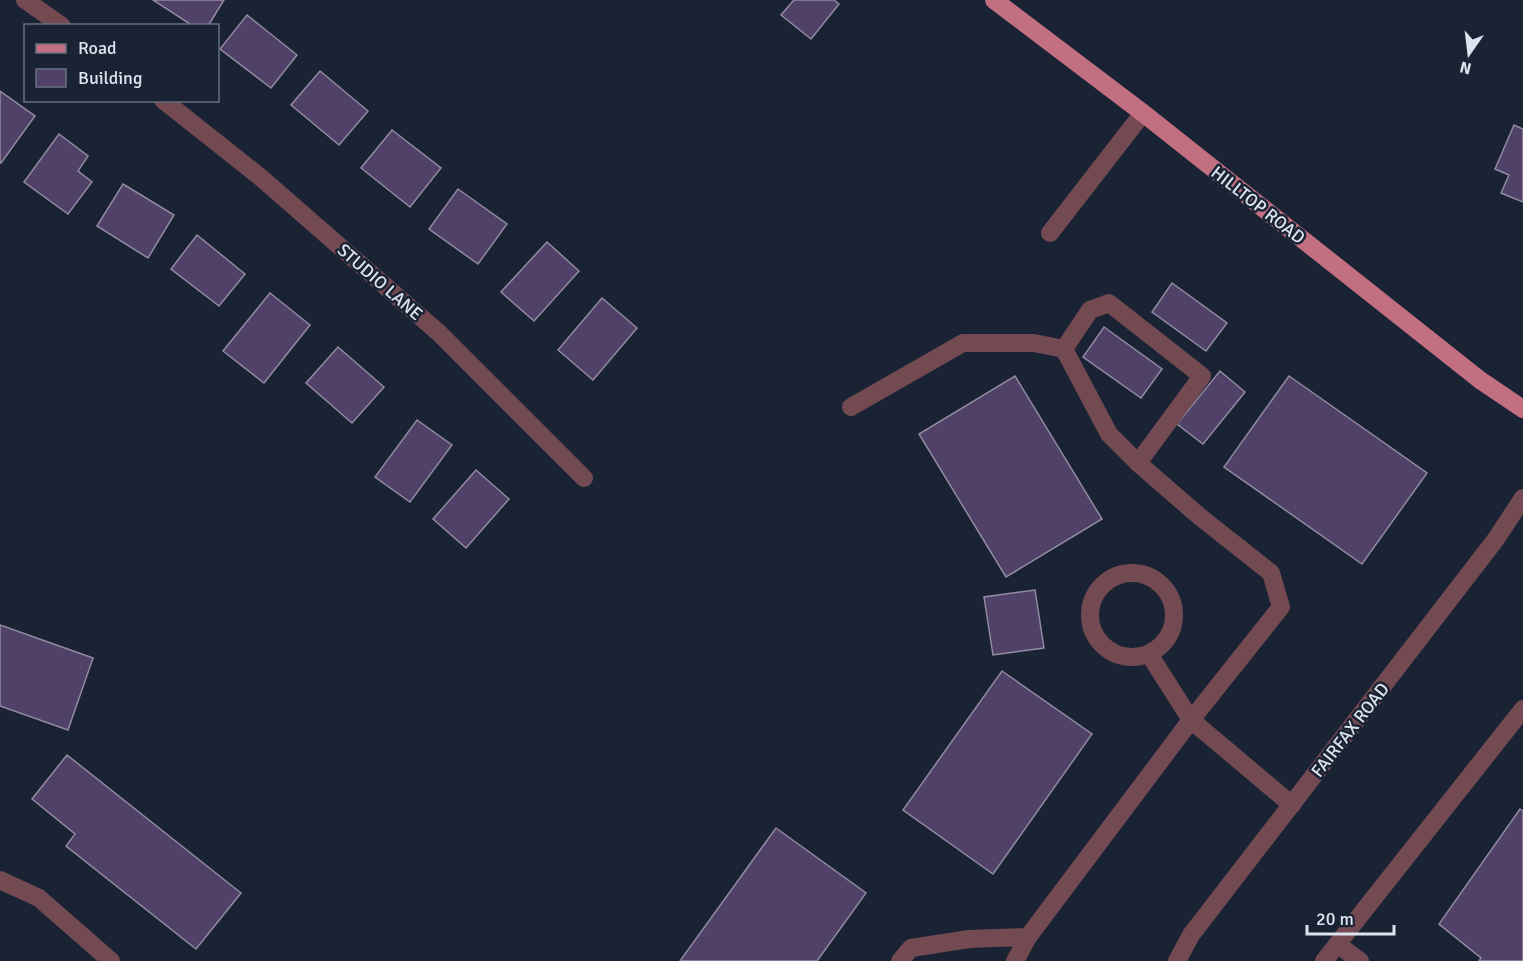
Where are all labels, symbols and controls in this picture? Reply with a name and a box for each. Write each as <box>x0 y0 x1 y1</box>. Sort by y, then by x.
legend <box>24 24 219 102</box>
north arrow <box>1439 24 1499 84</box>
text: Road <box>78 37 117 59</box>
text: N <box>1458 57 1473 79</box>
text: Building <box>78 67 142 89</box>
street label: HILLTOP ROAD <box>1207 161 1309 249</box>
street label: STUDIO LANE <box>333 239 427 325</box>
street label: FAIRFAX ROAD <box>1306 678 1394 782</box>
scale bar <box>1307 898 1394 936</box>
text: 20 m <box>1316 908 1354 930</box>

